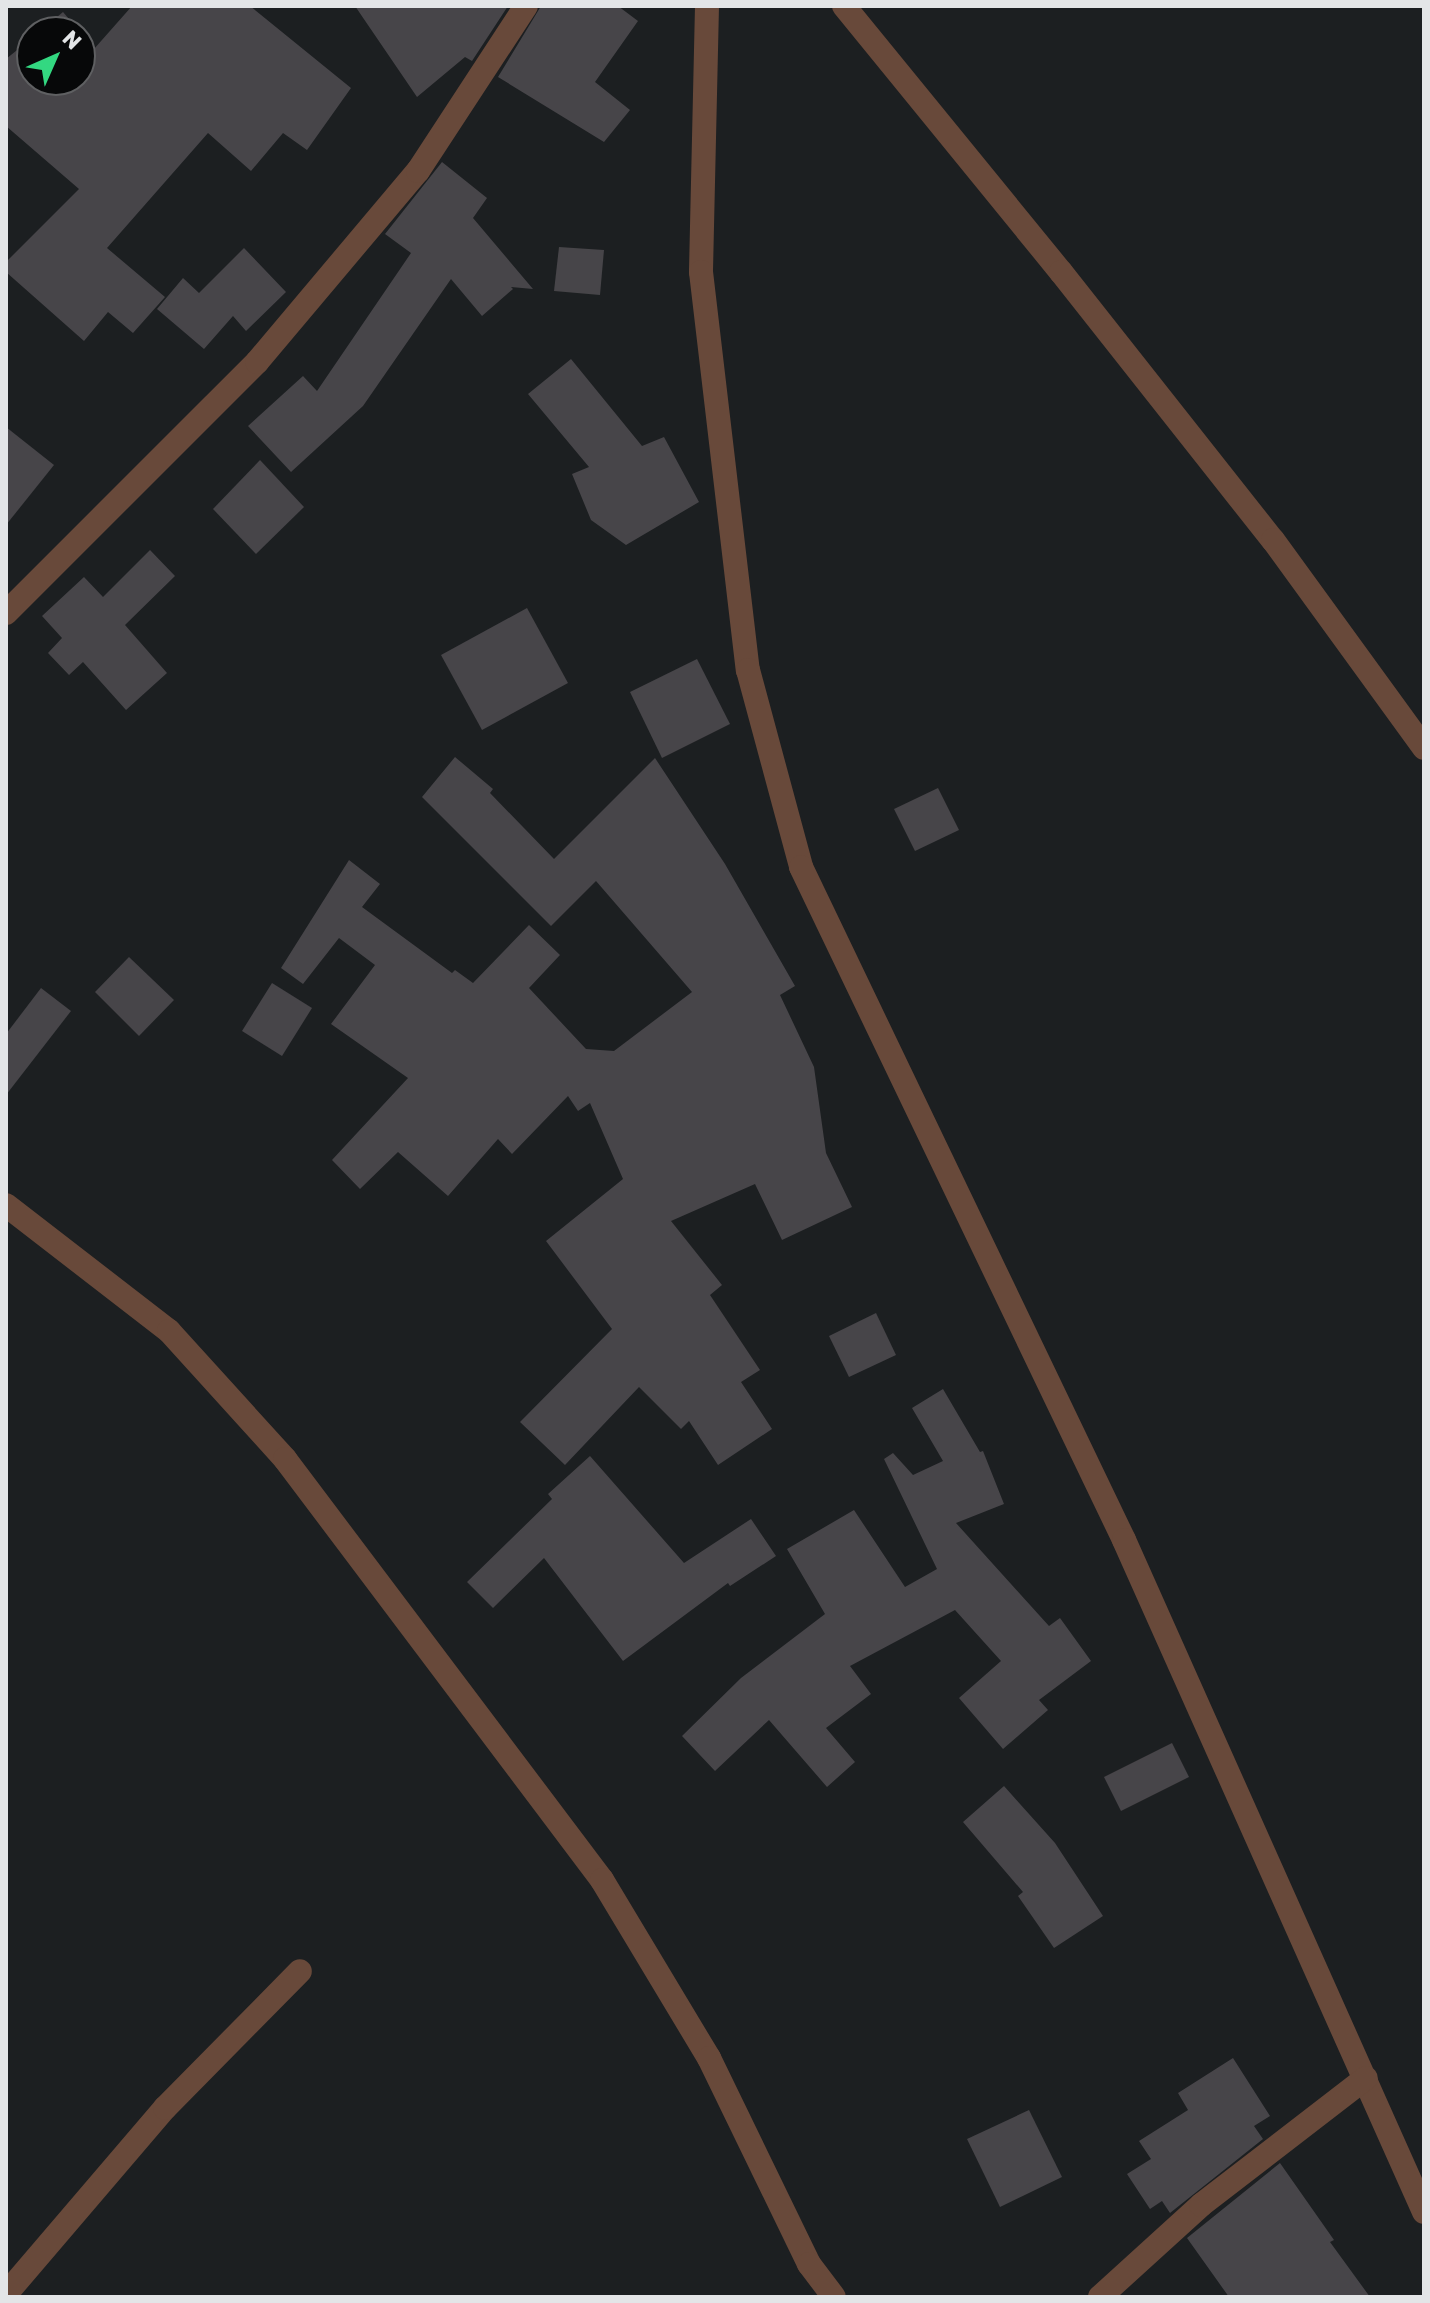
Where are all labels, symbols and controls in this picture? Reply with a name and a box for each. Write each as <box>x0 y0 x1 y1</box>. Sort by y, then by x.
north arrow <box>16 16 96 96</box>
text: N <box>57 25 87 55</box>

